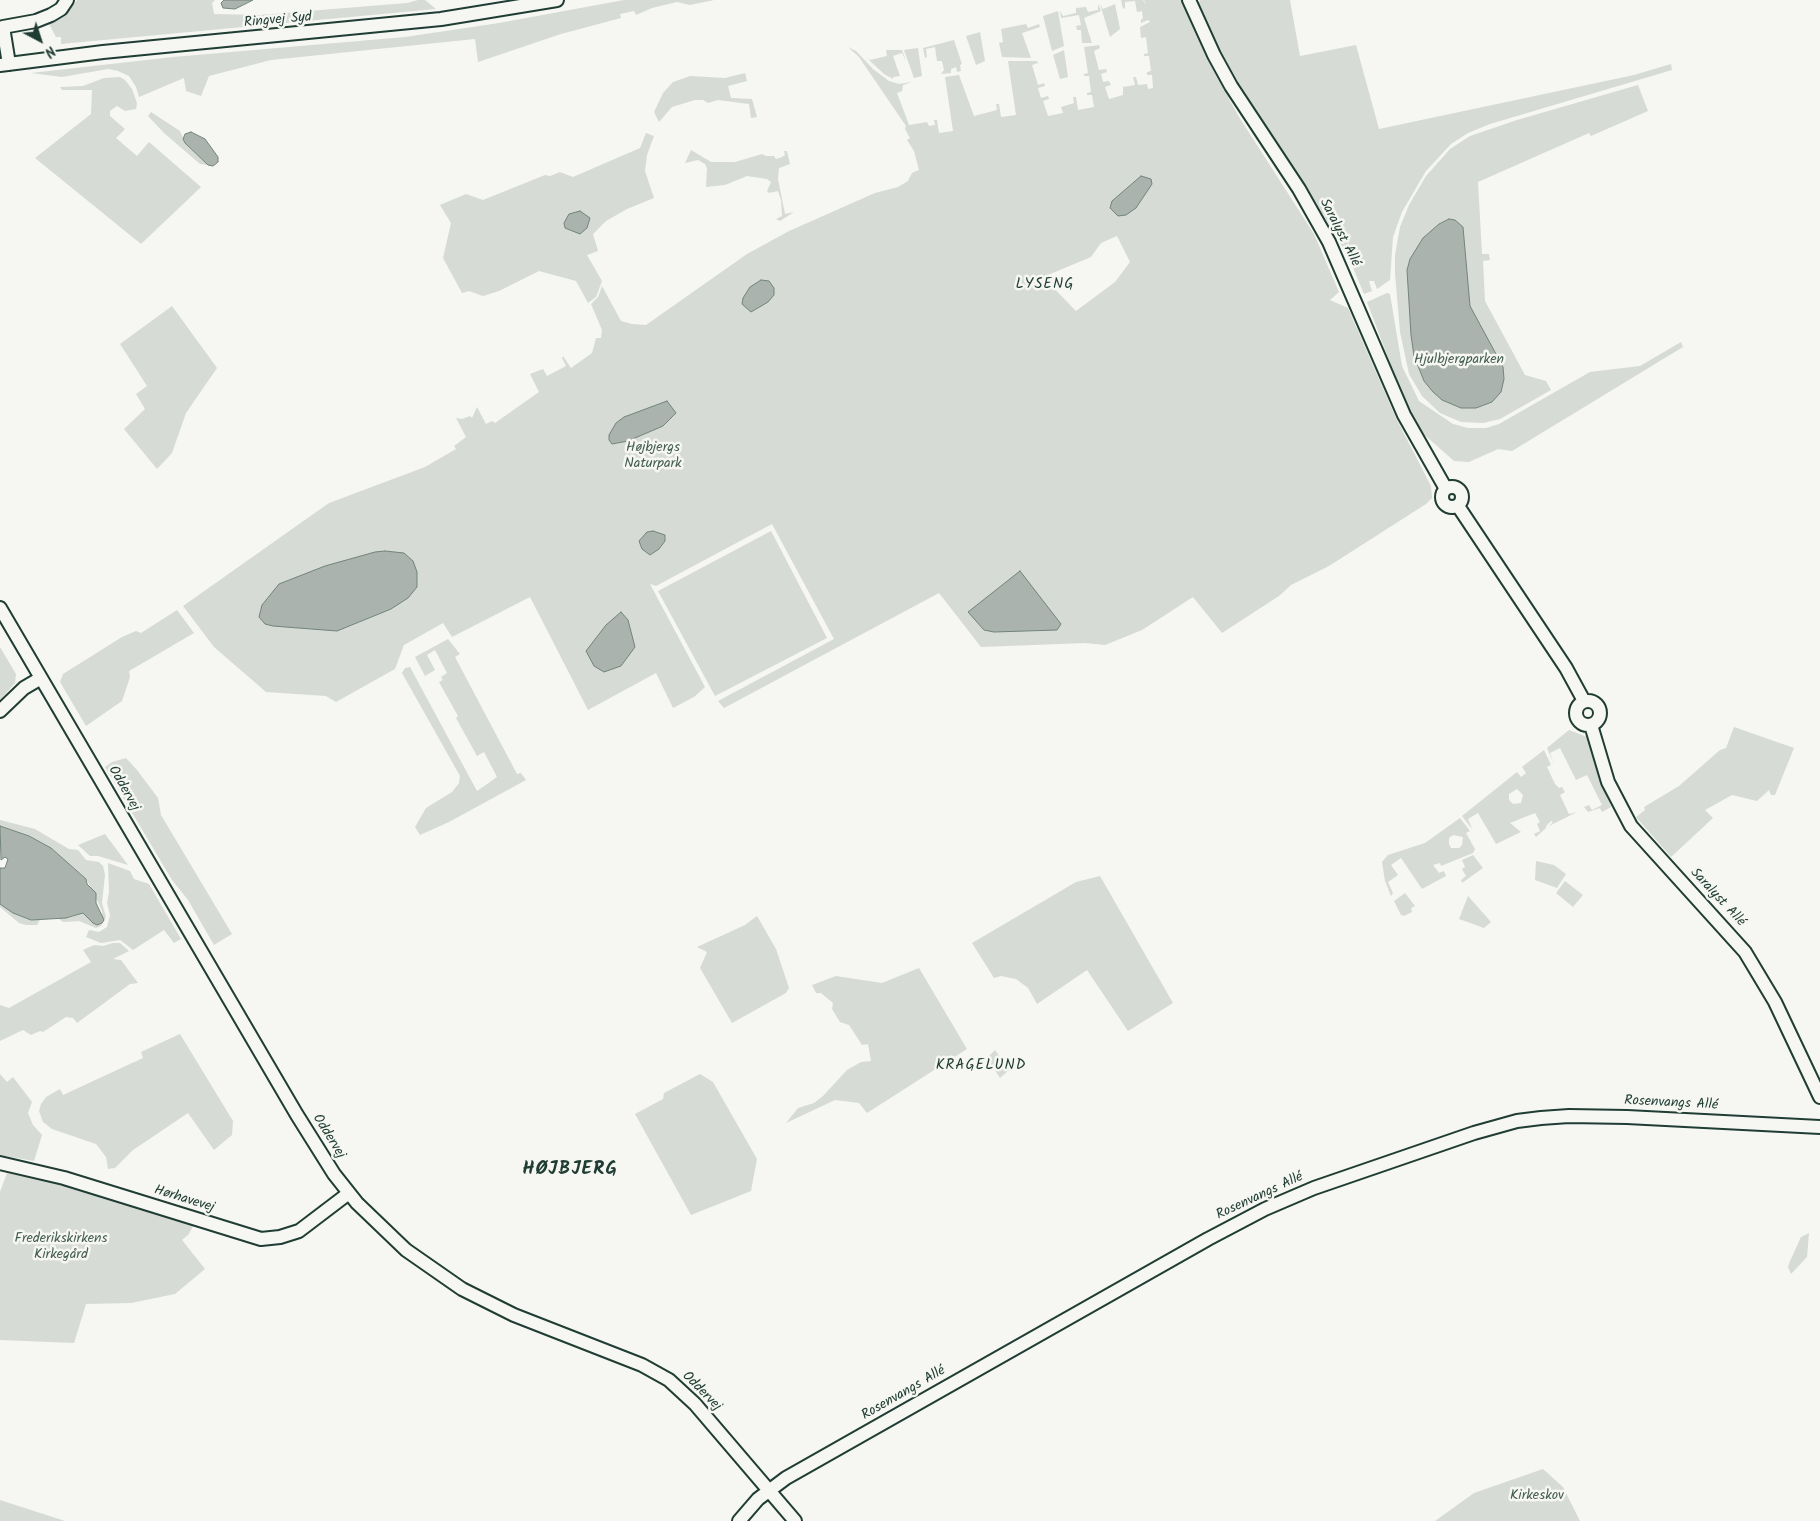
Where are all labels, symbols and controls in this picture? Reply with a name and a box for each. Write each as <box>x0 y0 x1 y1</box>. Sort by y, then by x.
street label: Ringvej Syd <box>243 10 313 32</box>
north arrow <box>15 15 65 65</box>
text: N <box>39 40 60 63</box>
street label: Saralyst Allé <box>1315 196 1363 270</box>
district label: LYSENG <box>1015 276 1075 294</box>
park label: Hjulbjergparken <box>1414 353 1504 369</box>
park label: Højbjergs Naturpark <box>624 441 682 474</box>
street label: Oddervej <box>103 763 143 815</box>
street label: Saralyst Allé <box>1686 865 1748 931</box>
district label: KRAGELUND <box>935 1057 1027 1075</box>
street label: Rosenvangs Allé <box>1624 1093 1718 1115</box>
street label: Oddervej <box>308 1112 348 1162</box>
district label: HØJBJERG <box>521 1160 619 1182</box>
street label: Rosenvangs Allé <box>1214 1170 1306 1224</box>
street label: Hørhavevej <box>152 1183 216 1217</box>
park label: Frederikskirkens Kirkegård <box>15 1232 107 1264</box>
street label: Rosenvangs Allé <box>859 1363 949 1425</box>
street label: Oddervej <box>678 1369 724 1415</box>
park label: Kirkeskov <box>1510 1489 1564 1505</box>

